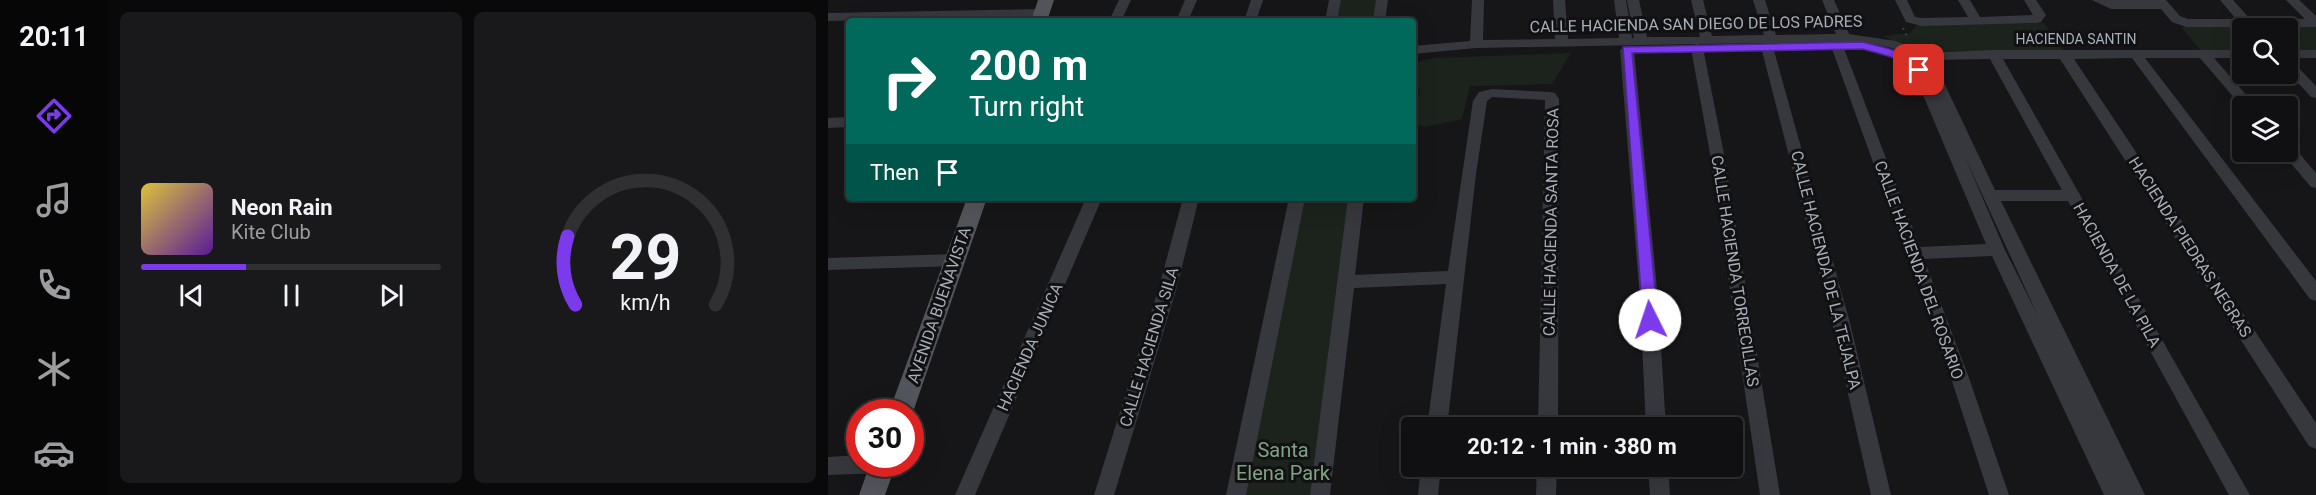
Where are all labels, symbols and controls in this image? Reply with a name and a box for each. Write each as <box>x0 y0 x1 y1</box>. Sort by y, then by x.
street label: CALLE HACIENDA SAN DIEGO DE LOS PADRES <box>1529 12 1863 36</box>
map controls <box>2232 18 2298 162</box>
button: search <box>2232 18 2298 84</box>
text: 20:11 <box>19 21 89 53</box>
street label: HACIENDA SANTIN <box>2015 31 2137 47</box>
text: 200 m <box>969 41 1088 90</box>
icon: right <box>870 42 948 120</box>
pin <box>1893 44 1944 95</box>
icon: arrive <box>1902 53 1935 86</box>
text: Turn right <box>969 91 1084 123</box>
icon: directions <box>33 95 75 137</box>
button: layers <box>2232 96 2298 162</box>
street label: CALLE HACIENDA SANTA ROSA <box>1540 107 1563 336</box>
street label: CALLE HACIENDA DE LA TEJALPA <box>1787 149 1865 392</box>
street label: HACIENDA PIEDRAS NEGRAS <box>2125 153 2255 341</box>
street label: CALLE HACIENDA TORRECILLAS <box>1707 154 1763 388</box>
icon: arrive <box>931 156 964 189</box>
street label: CALLE HACIENDA DEL ROSARIO <box>1871 158 1967 382</box>
text: Then <box>870 160 919 185</box>
icon: music <box>33 179 75 221</box>
text: Neon Rain <box>231 195 333 220</box>
street label: HACIENDA DE LA PILA <box>2069 199 2165 351</box>
text: Kite Club <box>231 220 311 244</box>
text: 29 <box>609 221 681 294</box>
street label: AVENIDA BUENAVISTA <box>903 224 975 385</box>
icon: phone <box>33 264 75 306</box>
street label: CALLE HACIENDA SILA <box>1116 264 1183 429</box>
icon: previous <box>175 279 208 312</box>
icon: pause <box>275 279 308 312</box>
icon: next <box>375 279 408 312</box>
street label: HACIENDA JUNICA <box>993 280 1067 414</box>
position arrow <box>1618 288 1682 352</box>
text: km/h <box>620 290 670 315</box>
icon: climate <box>33 348 75 390</box>
speed limit sign: 30 <box>846 399 924 477</box>
icon: car <box>33 432 75 474</box>
text: 20:12 · 1 min · 380 m <box>1467 434 1677 459</box>
park label: Santa Elena Park <box>1236 438 1331 485</box>

